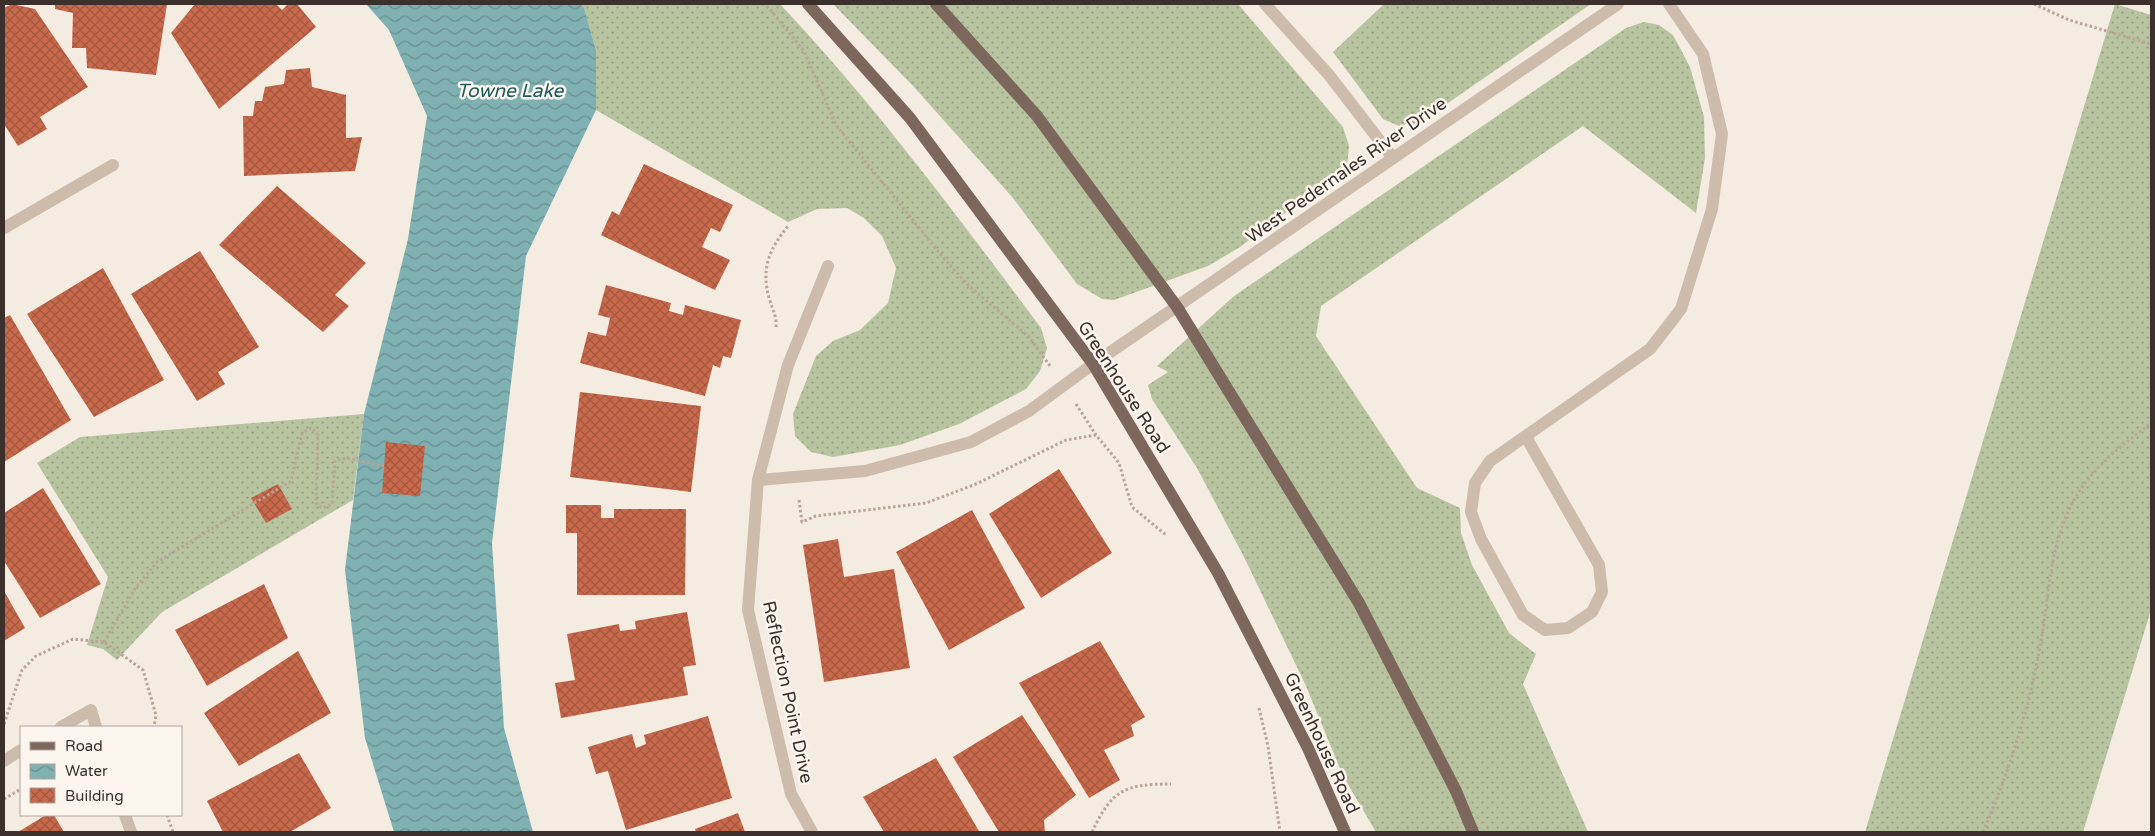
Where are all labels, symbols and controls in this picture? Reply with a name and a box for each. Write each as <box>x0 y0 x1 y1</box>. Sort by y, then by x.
water label: Towne Lake <box>457 80 565 102</box>
street label: West Pedernales River Drive <box>1241 92 1451 248</box>
street label: Greenhouse Road <box>1073 317 1175 457</box>
street label: Reflection Point Drive <box>758 599 818 785</box>
street label: Greenhouse Road <box>1280 669 1364 817</box>
legend <box>20 726 182 816</box>
text: Road <box>65 737 103 755</box>
text: Water <box>65 762 108 780</box>
text: Building <box>65 787 124 805</box>

